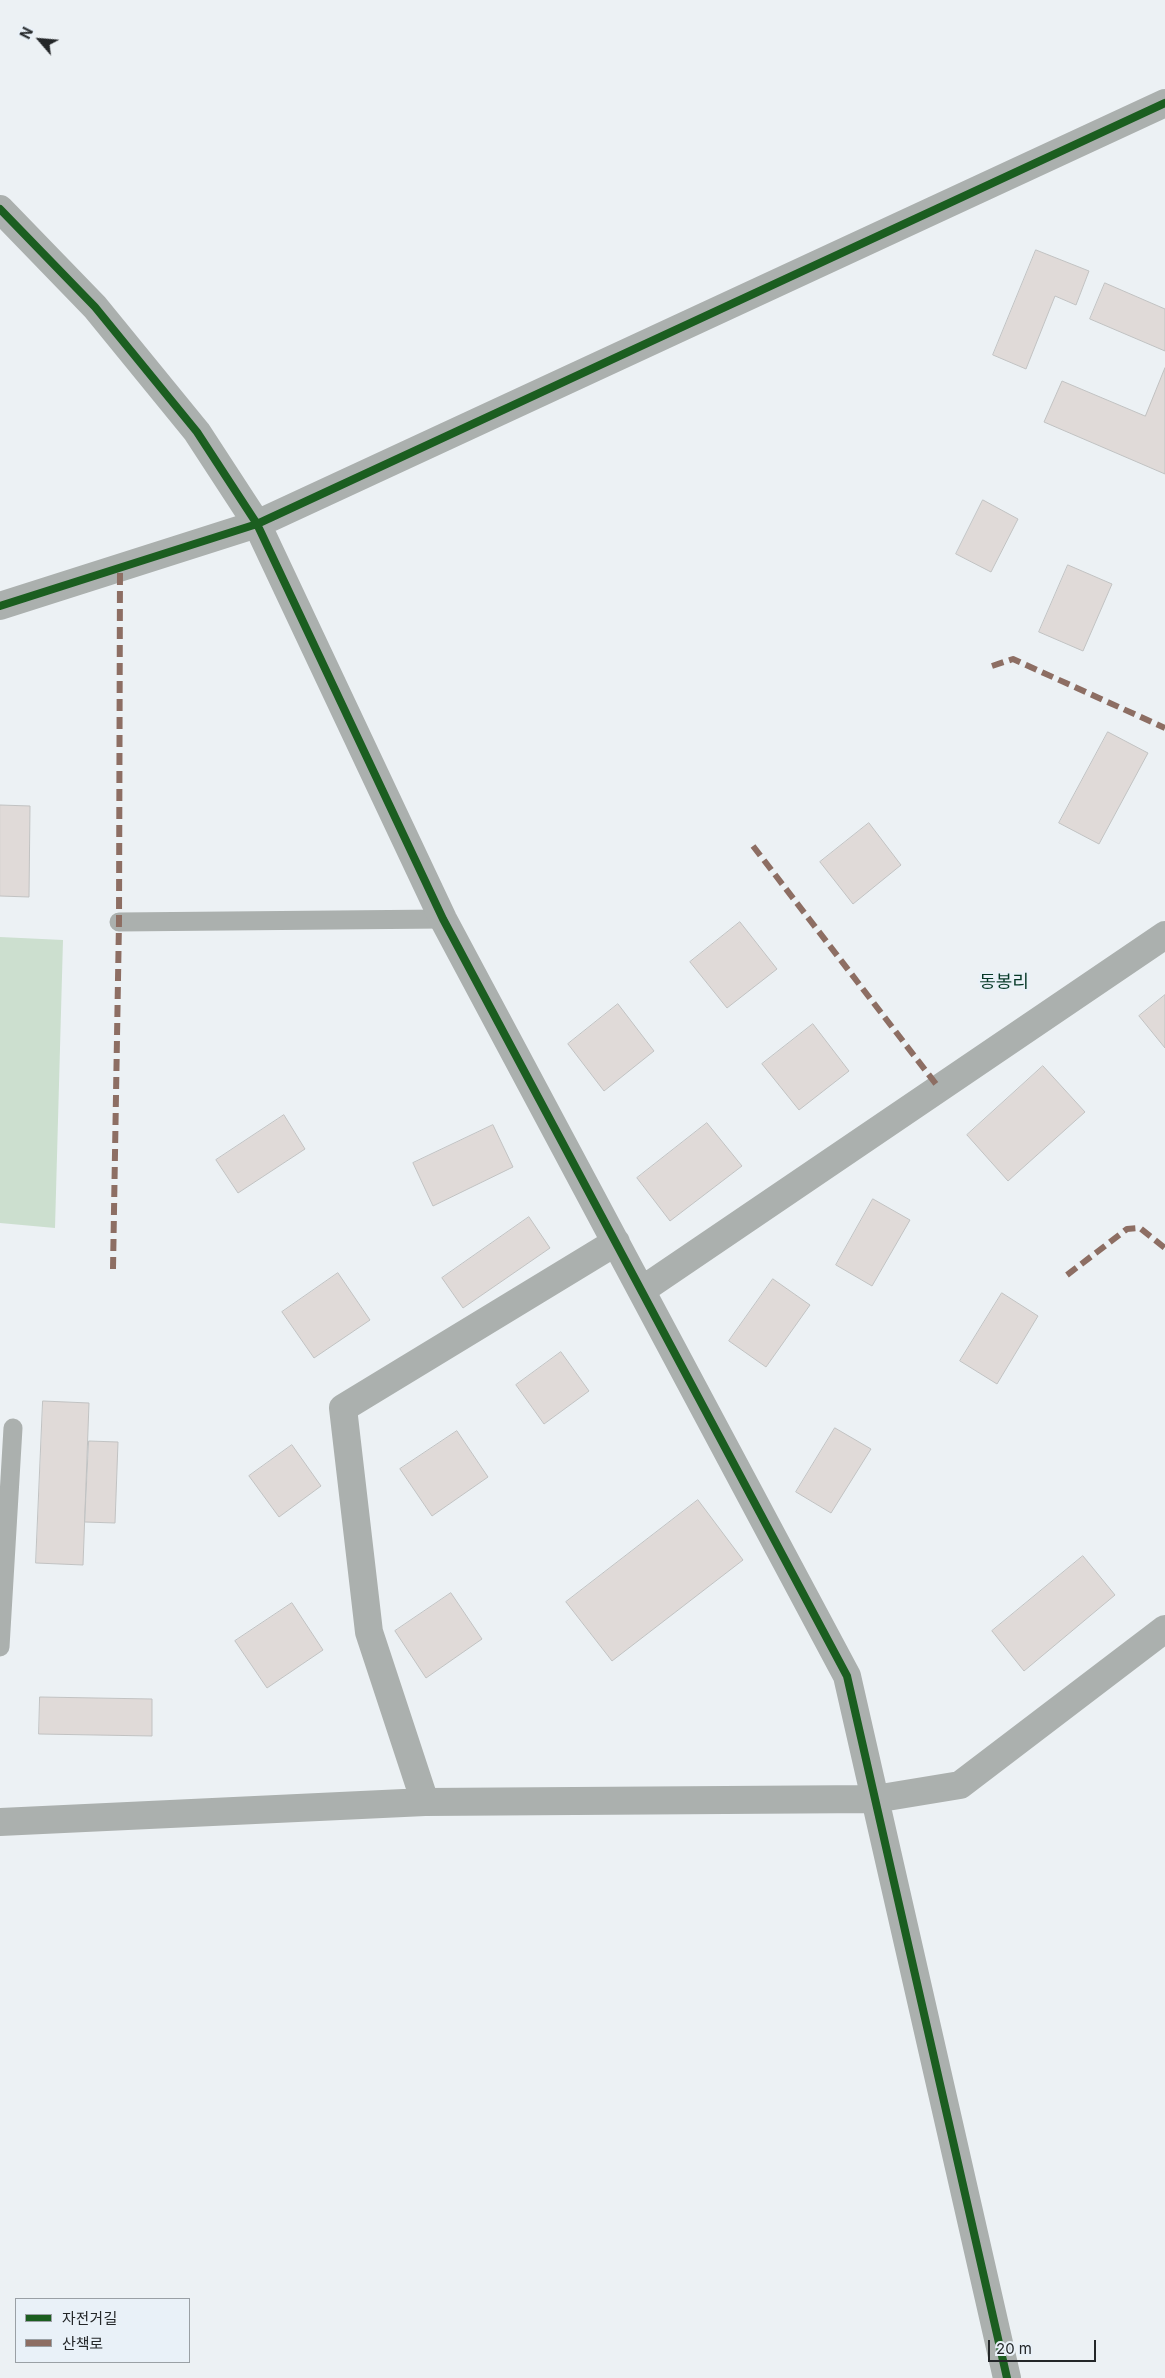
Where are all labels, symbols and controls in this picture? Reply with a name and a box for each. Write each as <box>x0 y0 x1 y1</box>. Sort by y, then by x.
north arrow <box>15 15 65 65</box>
text: N <box>16 24 36 42</box>
district label: 동봉리 <box>979 972 1029 994</box>
legend <box>15 2298 190 2363</box>
text: 자전거길 <box>62 2309 117 2328</box>
scale bar <box>990 2330 1098 2362</box>
text: 산책로 <box>62 2334 103 2353</box>
text: 20 m <box>996 2339 1032 2358</box>

